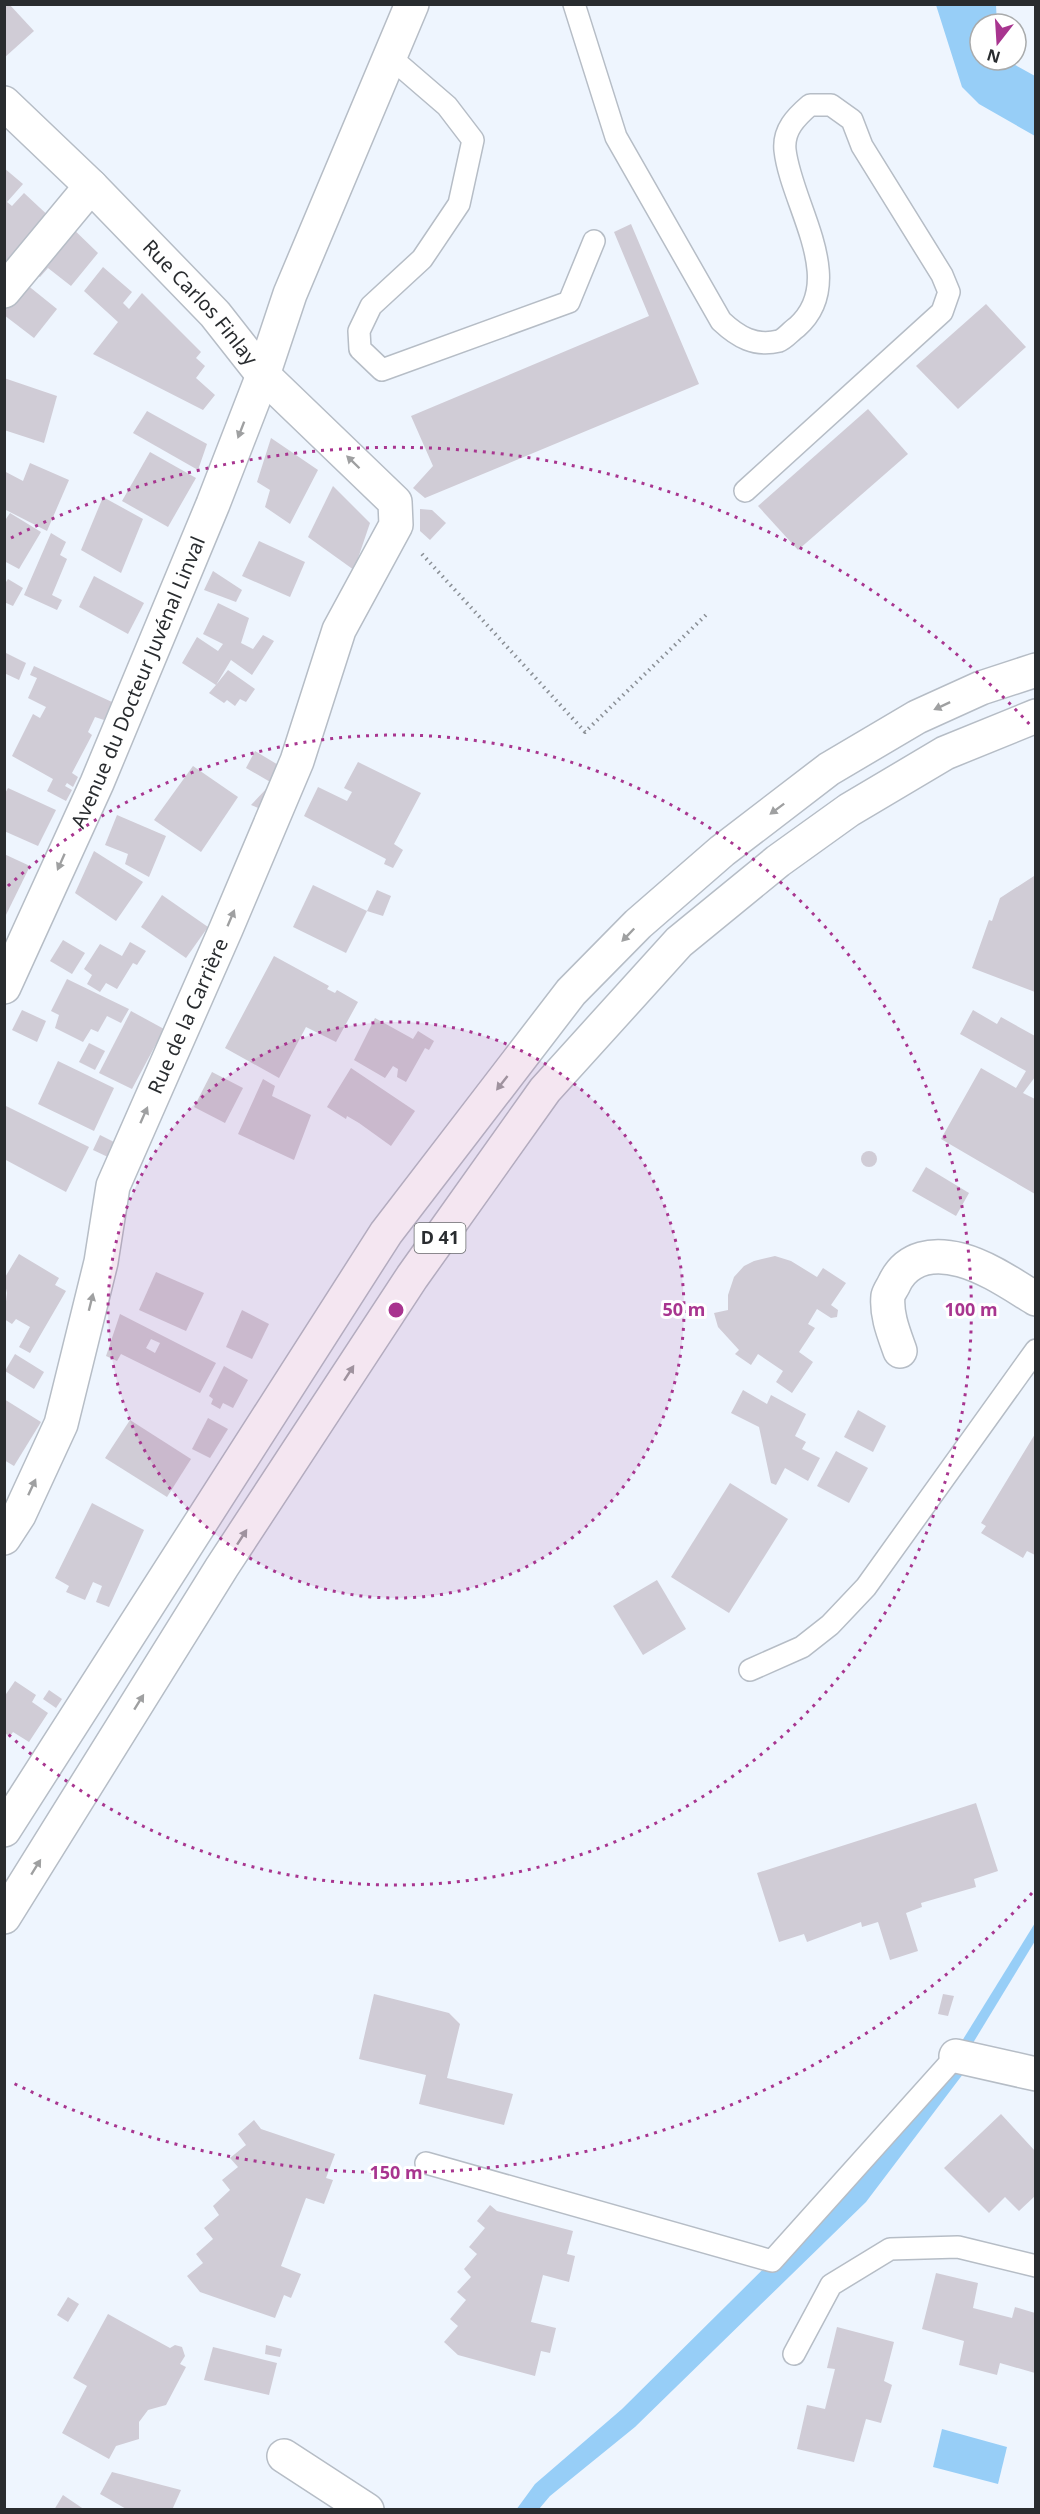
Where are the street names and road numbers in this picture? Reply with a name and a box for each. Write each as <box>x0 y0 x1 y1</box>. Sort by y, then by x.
street label: Rue Carlos Finlay <box>137 234 265 371</box>
street label: Avenue du Docteur Juvénal Linval <box>64 532 211 832</box>
street label: Rue de la Carrière <box>141 934 234 1098</box>
road number: D 41 <box>414 1223 466 1253</box>

